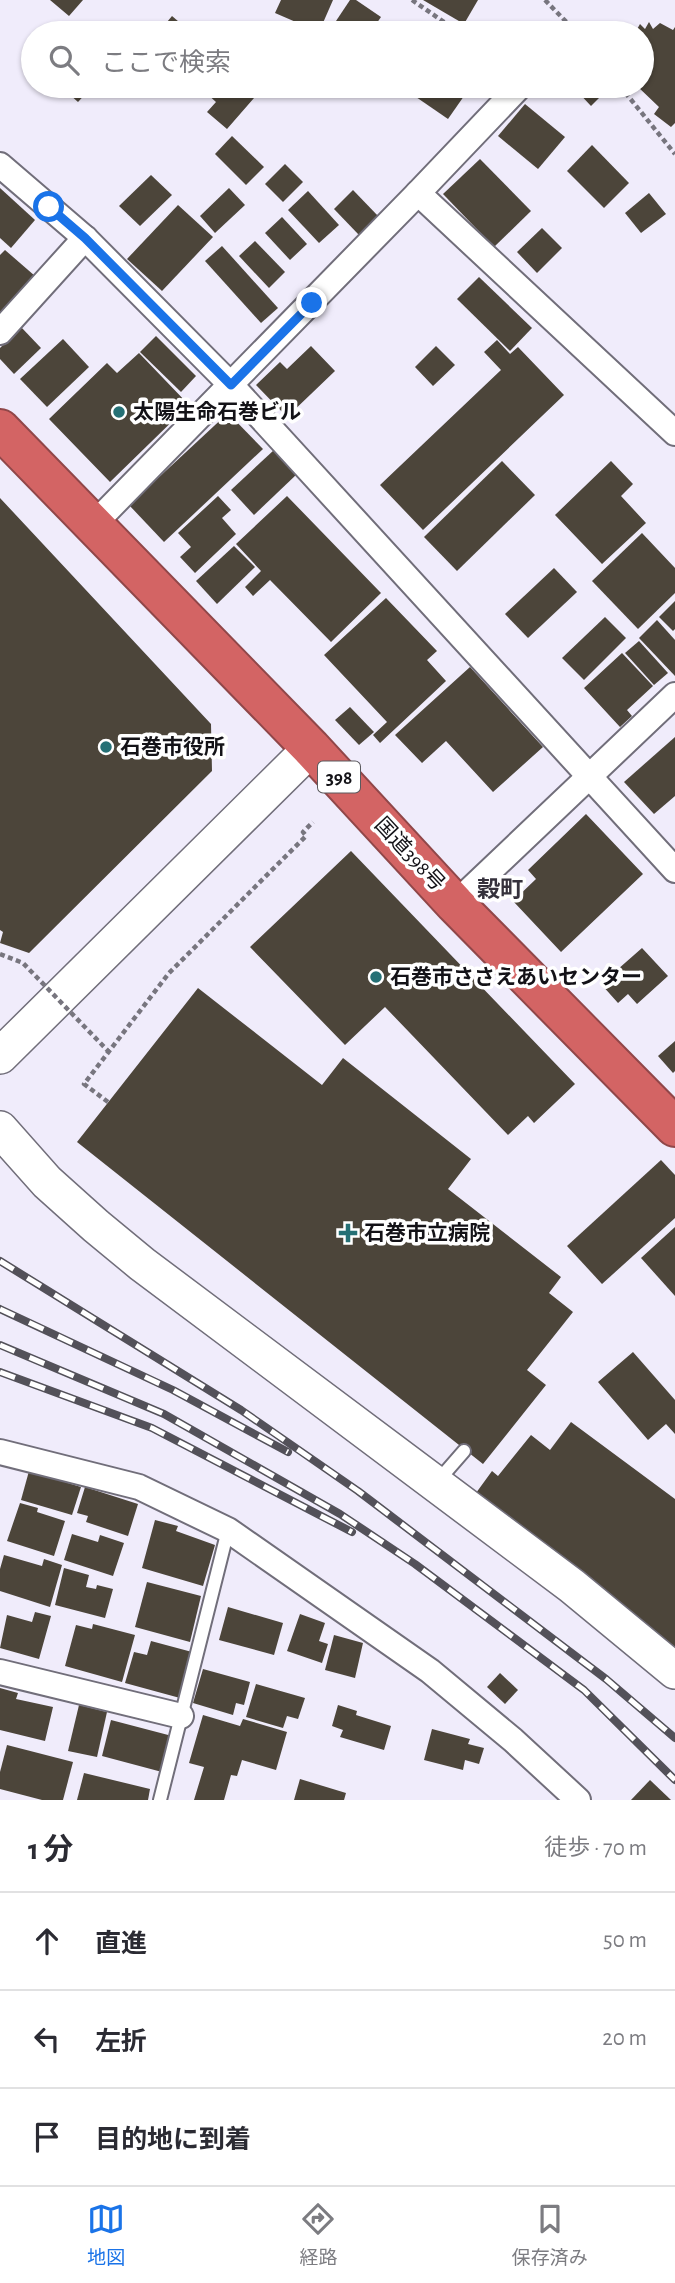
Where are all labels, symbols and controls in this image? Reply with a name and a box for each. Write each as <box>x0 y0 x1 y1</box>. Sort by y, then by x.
search box <box>21 21 654 98</box>
icon: search <box>45 41 83 79</box>
text: ここで検索 <box>101 50 231 76</box>
route start <box>33 191 64 222</box>
route end <box>296 287 327 318</box>
place label: 太陽生命石巻ビル <box>133 400 301 423</box>
marker: 太陽生命石巻ビル <box>111 404 127 420</box>
place label: 石巻市役所 <box>120 735 225 758</box>
marker: 石巻市役所 <box>98 739 114 755</box>
road number: 398 <box>318 762 360 792</box>
street label: 国道398号 <box>371 813 449 895</box>
district label: 穀町 <box>477 877 523 902</box>
place label: 石巻市ささえあいセンター <box>390 965 642 988</box>
marker: 石巻市ささえあいセンター <box>368 969 384 985</box>
place label: 石巻市立病院 <box>364 1221 490 1244</box>
marker: 石巻市立病院 <box>338 1223 358 1243</box>
text: 1 分 <box>28 1835 73 1865</box>
text: 徒歩 · 70 m <box>544 1837 647 1860</box>
icon: ahead <box>28 1922 66 1960</box>
text: 50 m <box>603 1929 647 1952</box>
text: 直進 <box>95 1931 147 1957</box>
icon: left <box>28 2020 66 2058</box>
text: 20 m <box>602 2027 647 2050</box>
text: 左折 <box>95 2029 147 2055</box>
icon: arrive <box>28 2118 66 2156</box>
text: 目的地に到着 <box>95 2127 251 2153</box>
tab: 地図 <box>87 2200 125 2270</box>
tab: 経路 <box>299 2200 338 2270</box>
tab: 保存済み <box>512 2200 588 2270</box>

